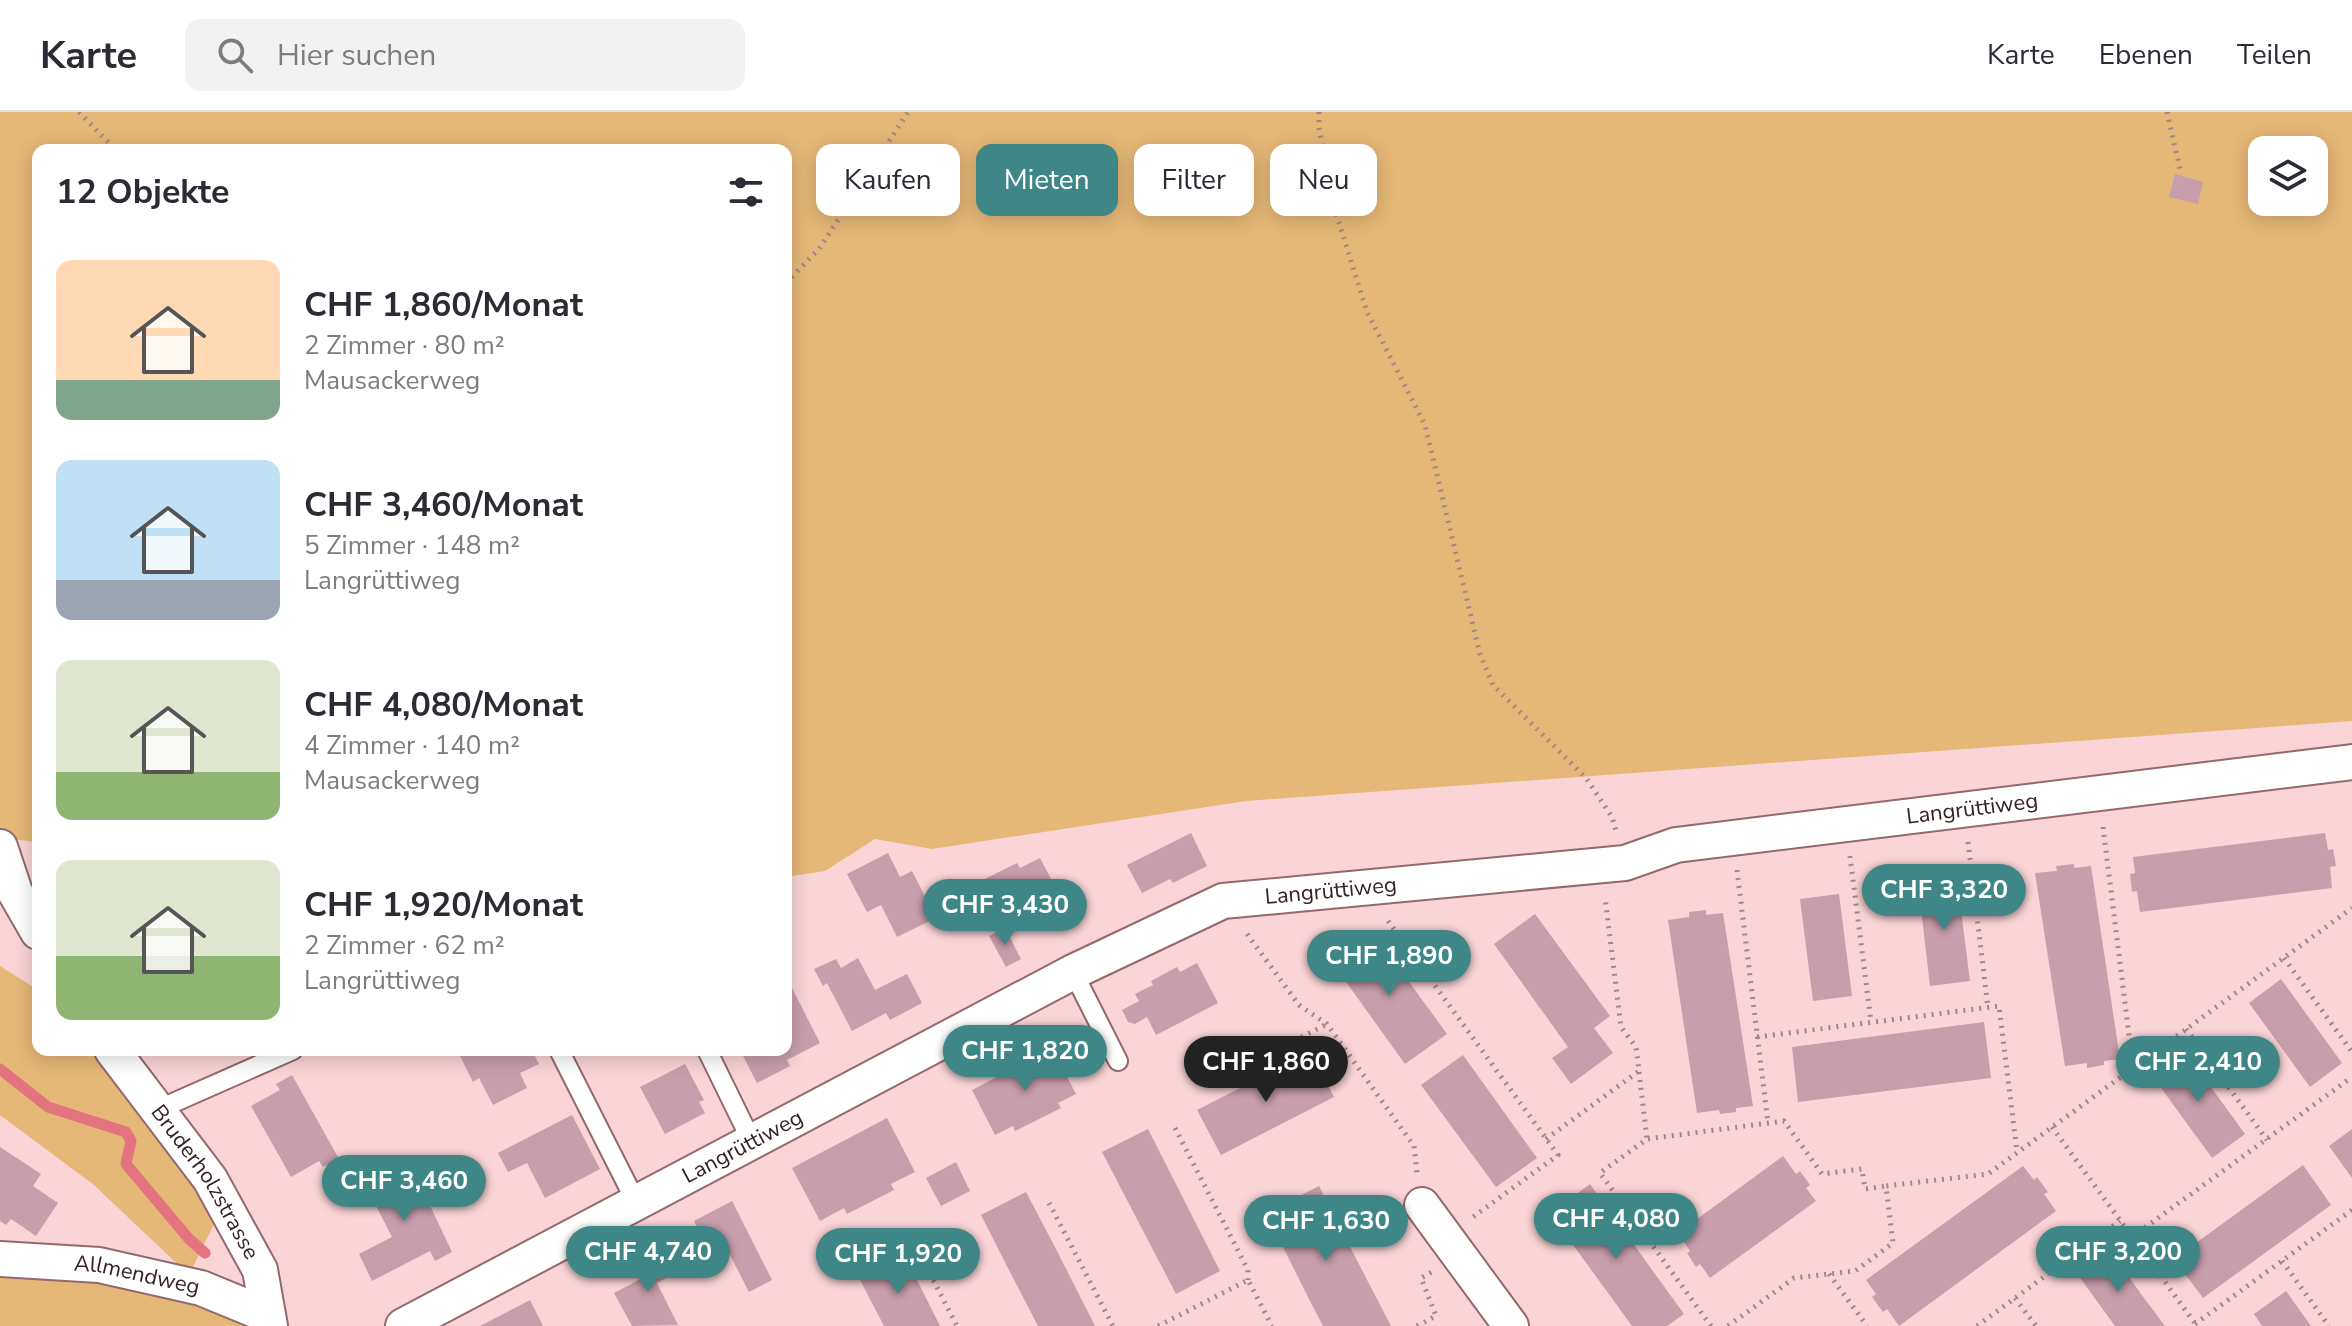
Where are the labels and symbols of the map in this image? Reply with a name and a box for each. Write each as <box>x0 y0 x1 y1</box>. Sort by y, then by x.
street label: Langrüttiweg <box>1905 786 2040 832</box>
pin: CHF 3,320 <box>1852 864 2036 932</box>
street label: Langrüttiweg <box>1263 870 1398 912</box>
pin: CHF 3,430 <box>913 879 1097 947</box>
pin: CHF 1,890 <box>1297 930 1481 998</box>
pin: CHF 1,820 <box>933 1025 1117 1093</box>
pin: CHF 1,860 <box>1174 1036 1358 1104</box>
pin: CHF 2,410 <box>2106 1036 2290 1104</box>
street label: Bruderholzstrasse <box>144 1098 266 1265</box>
street label: Langrüttiweg <box>677 1102 808 1191</box>
pin: CHF 3,460 <box>312 1155 496 1223</box>
pin: CHF 4,080 <box>1524 1193 1708 1261</box>
pin: CHF 1,630 <box>1234 1195 1418 1263</box>
pin: CHF 4,740 <box>556 1226 740 1294</box>
pin: CHF 3,200 <box>2026 1226 2210 1294</box>
pin: CHF 1,920 <box>806 1228 990 1296</box>
street label: Allmendweg <box>73 1249 203 1302</box>

